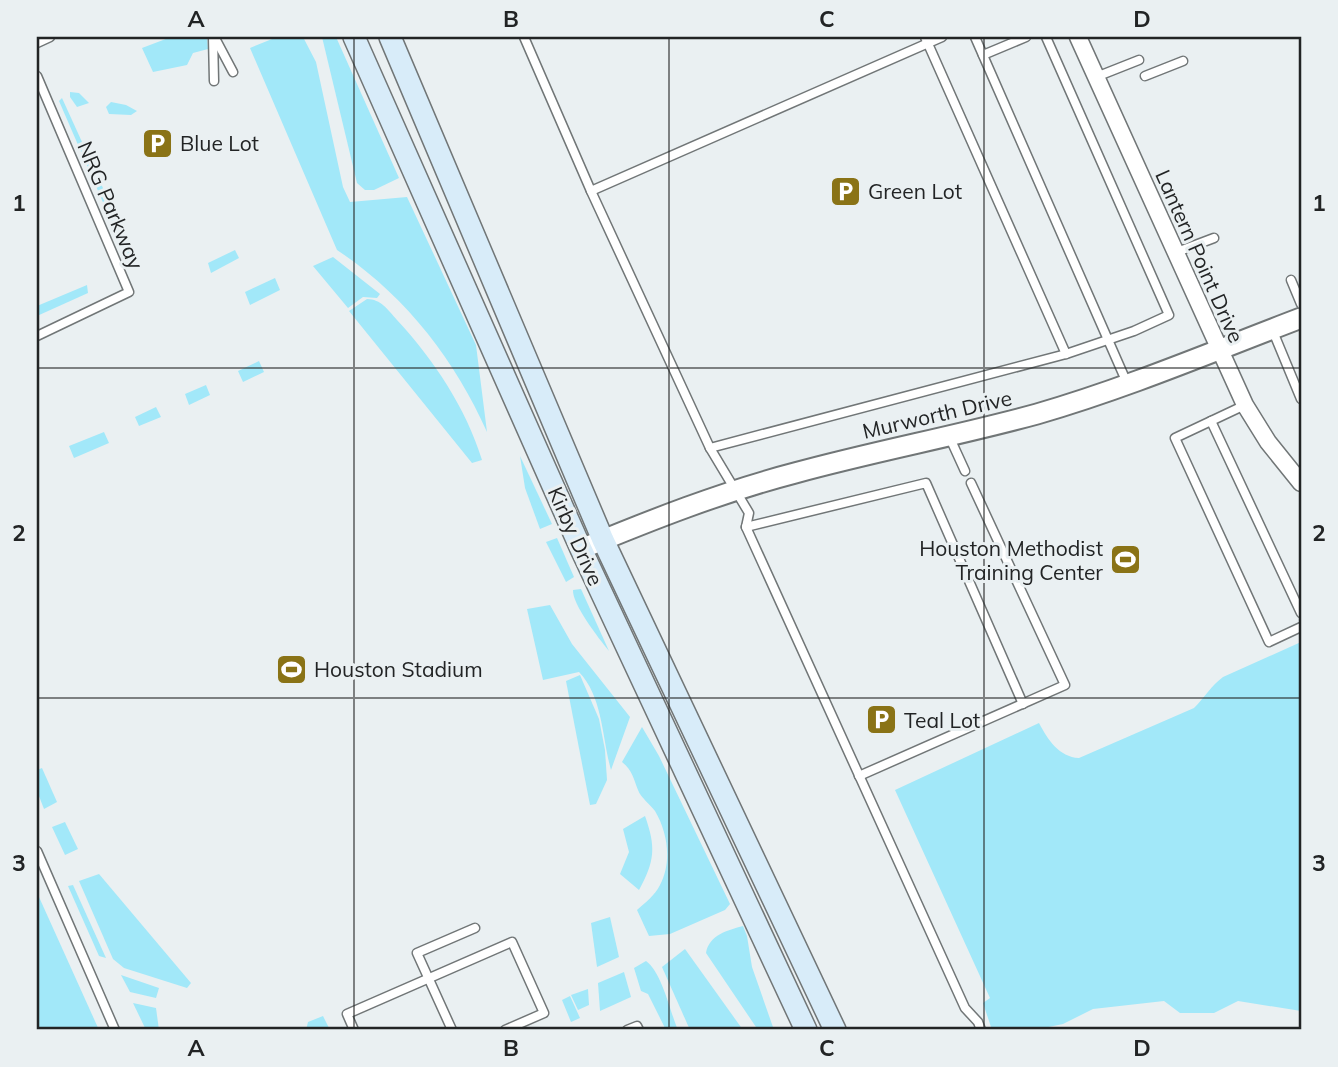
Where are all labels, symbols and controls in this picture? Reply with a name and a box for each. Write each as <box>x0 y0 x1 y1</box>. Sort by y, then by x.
text: A <box>187 4 205 33</box>
text: B <box>503 4 519 33</box>
text: C <box>819 4 835 33</box>
text: D <box>1133 4 1151 33</box>
parking icon: Blue Lot <box>140 126 174 160</box>
place label: Blue Lot <box>180 130 259 156</box>
street label: NRG Parkway <box>72 137 150 273</box>
street label: Lantern Point Drive <box>1150 166 1250 346</box>
parking icon: Green Lot <box>828 174 862 208</box>
place label: Green Lot <box>868 178 962 204</box>
text: 1 <box>12 188 26 217</box>
text: 1 <box>1312 188 1326 217</box>
street label: Murworth Drive <box>860 384 1014 444</box>
street label: Kirby Drive <box>543 482 609 590</box>
text: 2 <box>12 518 26 547</box>
text: 2 <box>1312 518 1326 547</box>
place label: Houston Methodist Training Center <box>919 535 1103 585</box>
sports icon: Houston Methodist Training Center <box>1109 543 1143 577</box>
sports icon: Houston Stadium <box>274 652 308 686</box>
place label: Houston Stadium <box>314 656 483 682</box>
parking icon: Teal Lot <box>864 703 898 737</box>
place label: Teal Lot <box>904 707 980 733</box>
text: 3 <box>12 848 26 877</box>
text: 3 <box>1312 848 1326 877</box>
text: A <box>187 1033 205 1062</box>
text: B <box>503 1033 519 1062</box>
text: C <box>819 1033 835 1062</box>
text: D <box>1133 1033 1151 1062</box>

